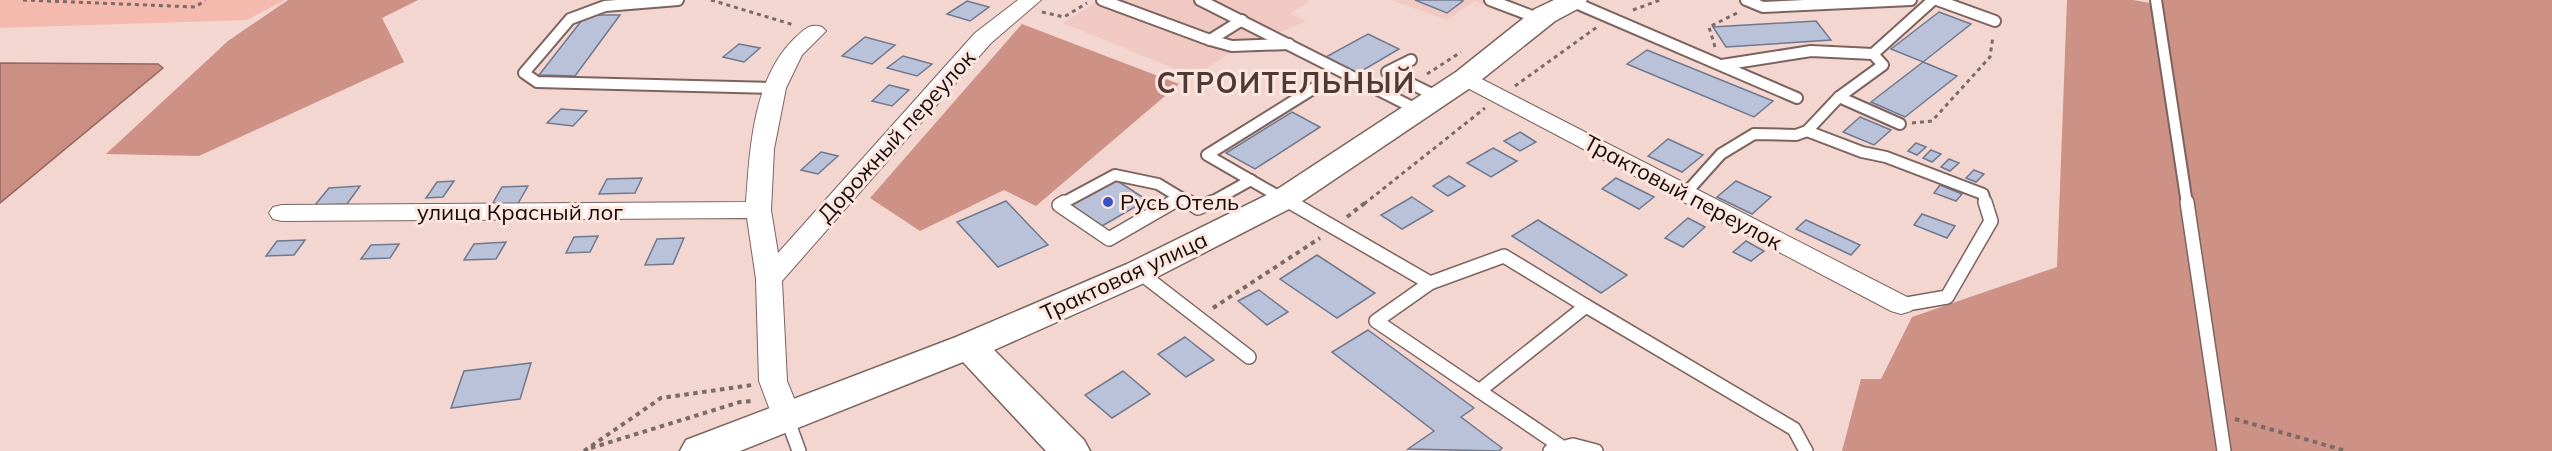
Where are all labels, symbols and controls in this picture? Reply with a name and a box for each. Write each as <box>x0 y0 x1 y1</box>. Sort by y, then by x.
street label: Дорожный переулок <box>811 44 981 228</box>
district label: СТРОИТЕЛЬНЫЙ <box>1156 65 1416 100</box>
street label: Трактовый переулок <box>1579 128 1787 256</box>
place label: Русь Отель <box>1120 188 1239 216</box>
marker: Русь Отель <box>1101 195 1115 209</box>
street label: улица Красный лог <box>417 198 623 226</box>
street label: Трактовая улица <box>1036 225 1212 327</box>

